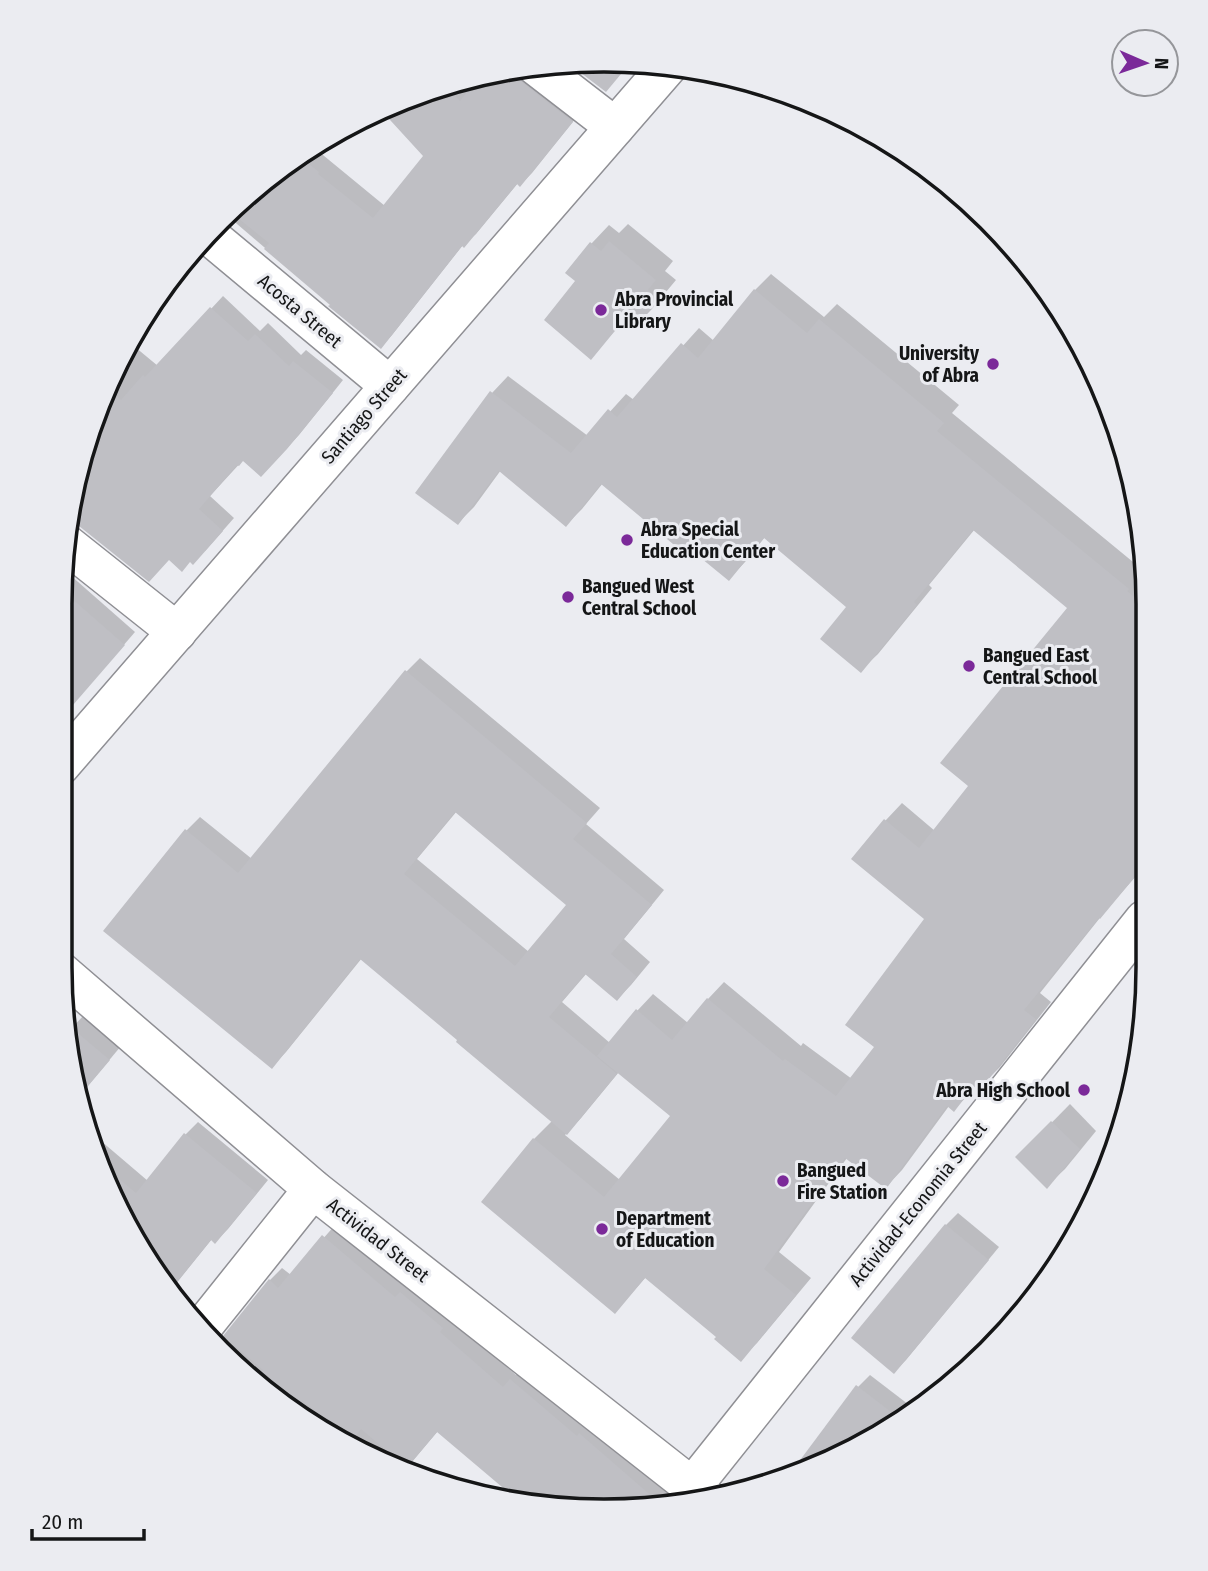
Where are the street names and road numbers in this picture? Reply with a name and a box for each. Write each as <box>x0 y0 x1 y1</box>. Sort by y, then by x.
street label: Acosta Street <box>253 269 347 353</box>
street label: Santiago Street <box>316 363 412 468</box>
street label: Actividad-Economia Street <box>844 1116 992 1291</box>
street label: Actividad Street <box>322 1193 434 1287</box>

